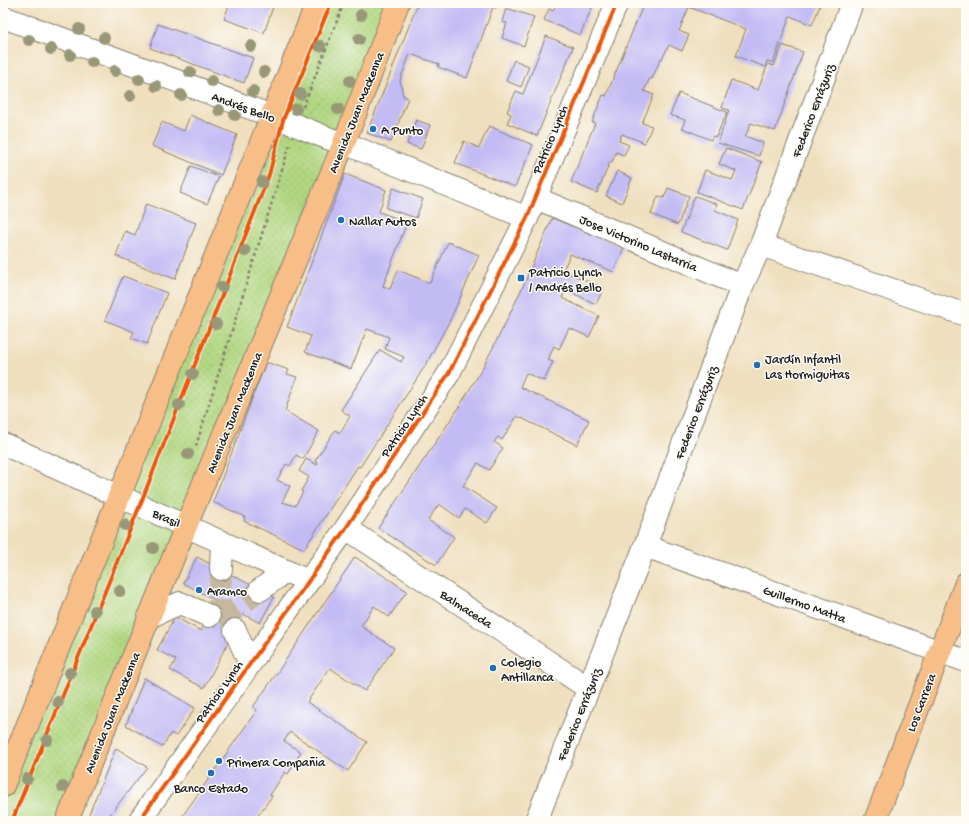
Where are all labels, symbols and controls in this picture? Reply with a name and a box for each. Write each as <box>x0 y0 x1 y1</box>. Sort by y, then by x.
street label: Avenida Juan Mackenna <box>326 50 389 176</box>
street label: Federico Errázuriz <box>789 61 840 161</box>
street label: Andrés Bello <box>209 90 277 127</box>
street label: Patricio Lynch <box>530 103 572 177</box>
marker: A Punto <box>368 124 378 134</box>
place label: A Punto <box>381 124 424 139</box>
street label: Jose Victorino Lastarria <box>577 213 700 276</box>
marker: Nallar Autos <box>336 215 346 225</box>
place label: Nallar Autos <box>349 215 417 230</box>
place label: Patricio Lynch / Andrés Bello <box>528 266 602 296</box>
marker: Patricio Lynch / Andrés Bello <box>516 273 526 283</box>
street label: Avenida Juan Mackenna <box>204 350 267 476</box>
place label: Jardín Infantil Las Hormiguitas <box>765 353 850 383</box>
marker: Jardín Infantil Las Hormiguitas <box>752 360 762 370</box>
street label: Federico Errázuriz <box>672 363 723 463</box>
street label: Patricio Lynch <box>378 392 432 462</box>
street label: Brasil <box>149 506 182 532</box>
street label: Guillermo Matta <box>761 583 848 628</box>
marker: Aramco <box>194 585 204 595</box>
place label: Aramco <box>207 585 247 600</box>
street label: Balmaceda <box>436 587 495 633</box>
street label: Avenida Juan Mackenna <box>82 650 145 776</box>
place label: Colegio Antillanca <box>501 656 555 686</box>
street label: Patricio Lynch <box>192 658 247 727</box>
marker: Colegio Antillanca <box>488 663 498 673</box>
street label: Federico Errázuriz <box>554 665 606 765</box>
street label: Los Carrera <box>904 671 941 734</box>
marker: Primera Compañia <box>214 756 224 766</box>
place label: Primera Compañia <box>226 756 326 771</box>
marker: Banco Estado <box>206 768 216 778</box>
place label: Banco Estado <box>173 782 248 797</box>

